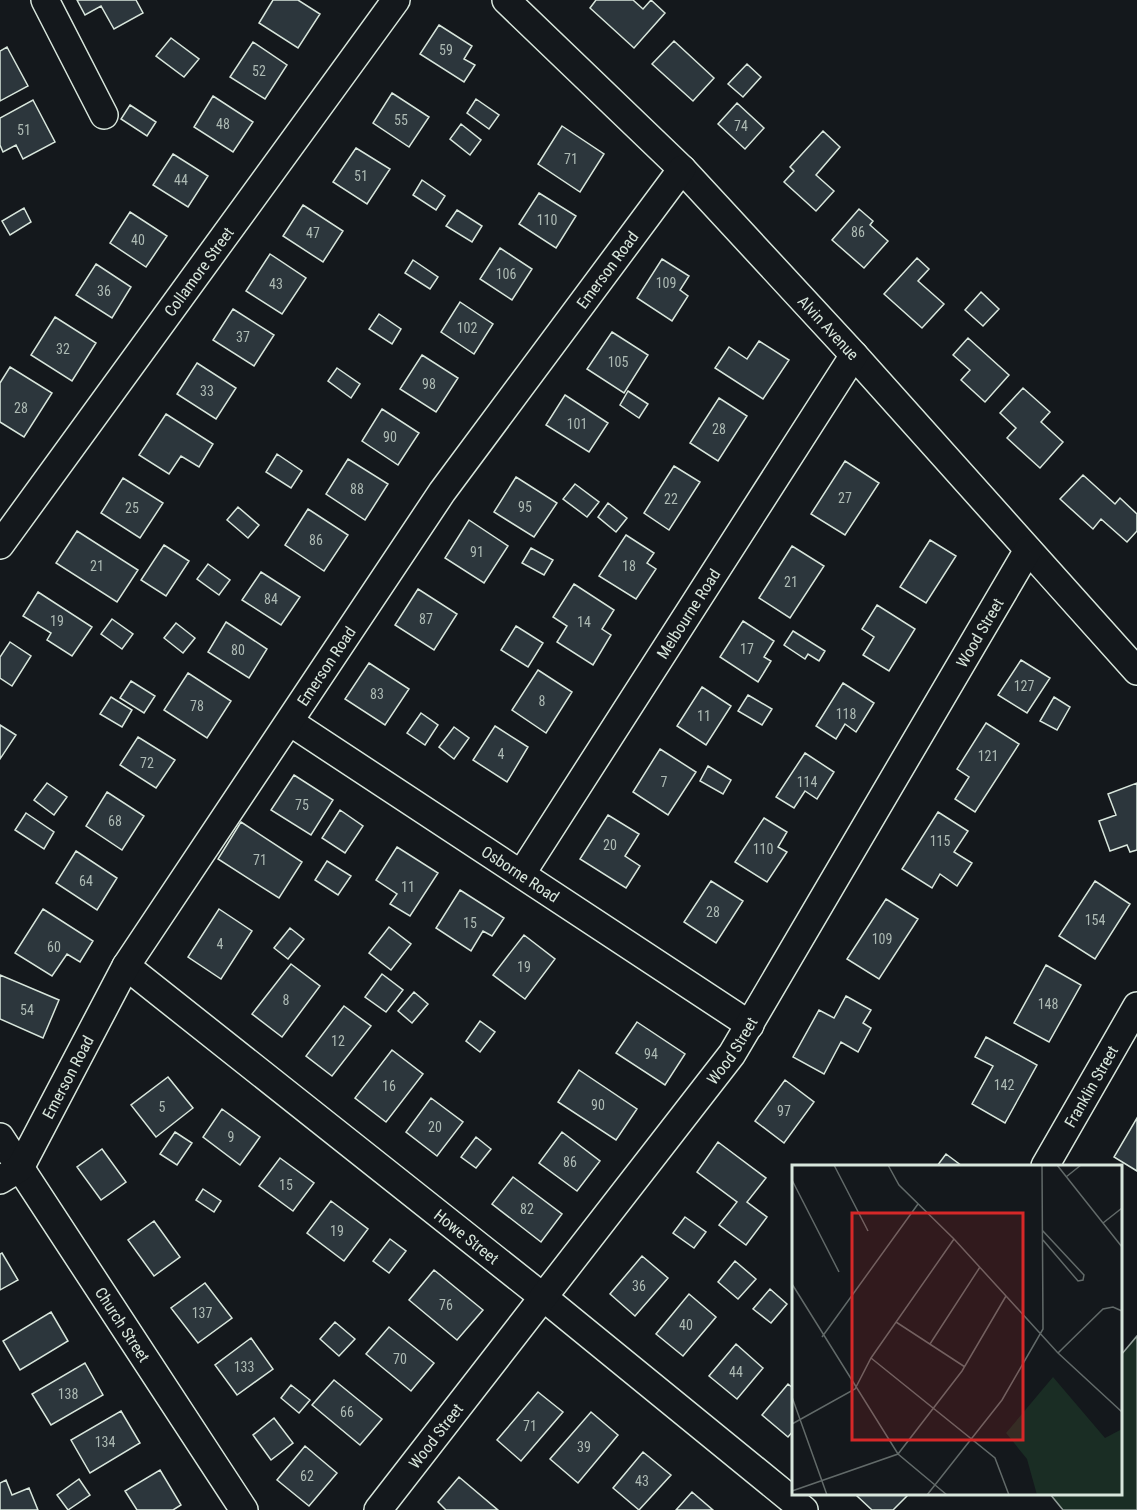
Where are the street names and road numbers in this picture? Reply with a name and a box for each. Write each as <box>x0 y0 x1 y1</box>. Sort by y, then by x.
street label: Collamore Street <box>160 223 238 320</box>
street label: Emerson Road <box>573 228 642 312</box>
street label: Alvin Avenue <box>794 292 863 364</box>
street label: Melbourne Road <box>653 566 724 662</box>
street label: Wood Street <box>952 595 1008 671</box>
street label: Emerson Road <box>293 623 360 710</box>
street label: Osborne Road <box>478 842 563 907</box>
street label: Wood Street <box>703 1014 762 1088</box>
street label: Emerson Road <box>39 1032 98 1122</box>
street label: Franklin Street <box>1060 1042 1122 1131</box>
street label: Howe Street <box>430 1205 503 1268</box>
street label: Church Street <box>91 1284 154 1366</box>
street label: Wood Street <box>405 1400 467 1472</box>

